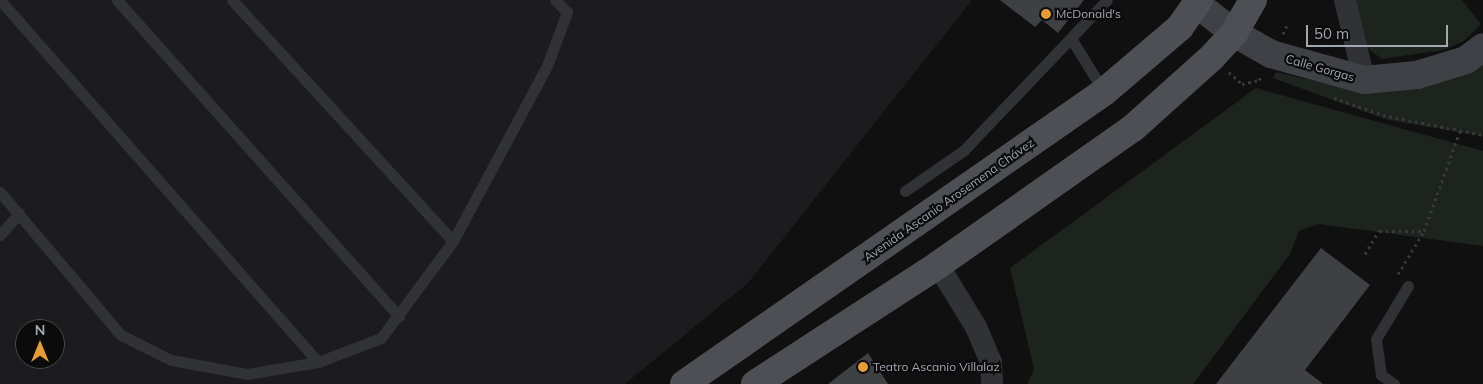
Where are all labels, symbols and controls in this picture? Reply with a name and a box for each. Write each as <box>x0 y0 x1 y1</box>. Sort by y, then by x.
place label: McDonald's <box>1056 7 1121 21</box>
marker: McDonald's <box>1040 8 1052 20</box>
scale bar <box>1308 15 1450 47</box>
text: 50 m <box>1314 24 1349 43</box>
street label: Calle Gorgas <box>1284 51 1356 85</box>
street label: Avenida Ascanio Arosemena Chávez <box>861 135 1037 265</box>
north arrow <box>15 319 65 369</box>
text: N <box>35 321 45 339</box>
place label: Teatro Ascanio Villalaz <box>873 360 1000 374</box>
marker: Teatro Ascanio Villalaz <box>857 361 869 373</box>

